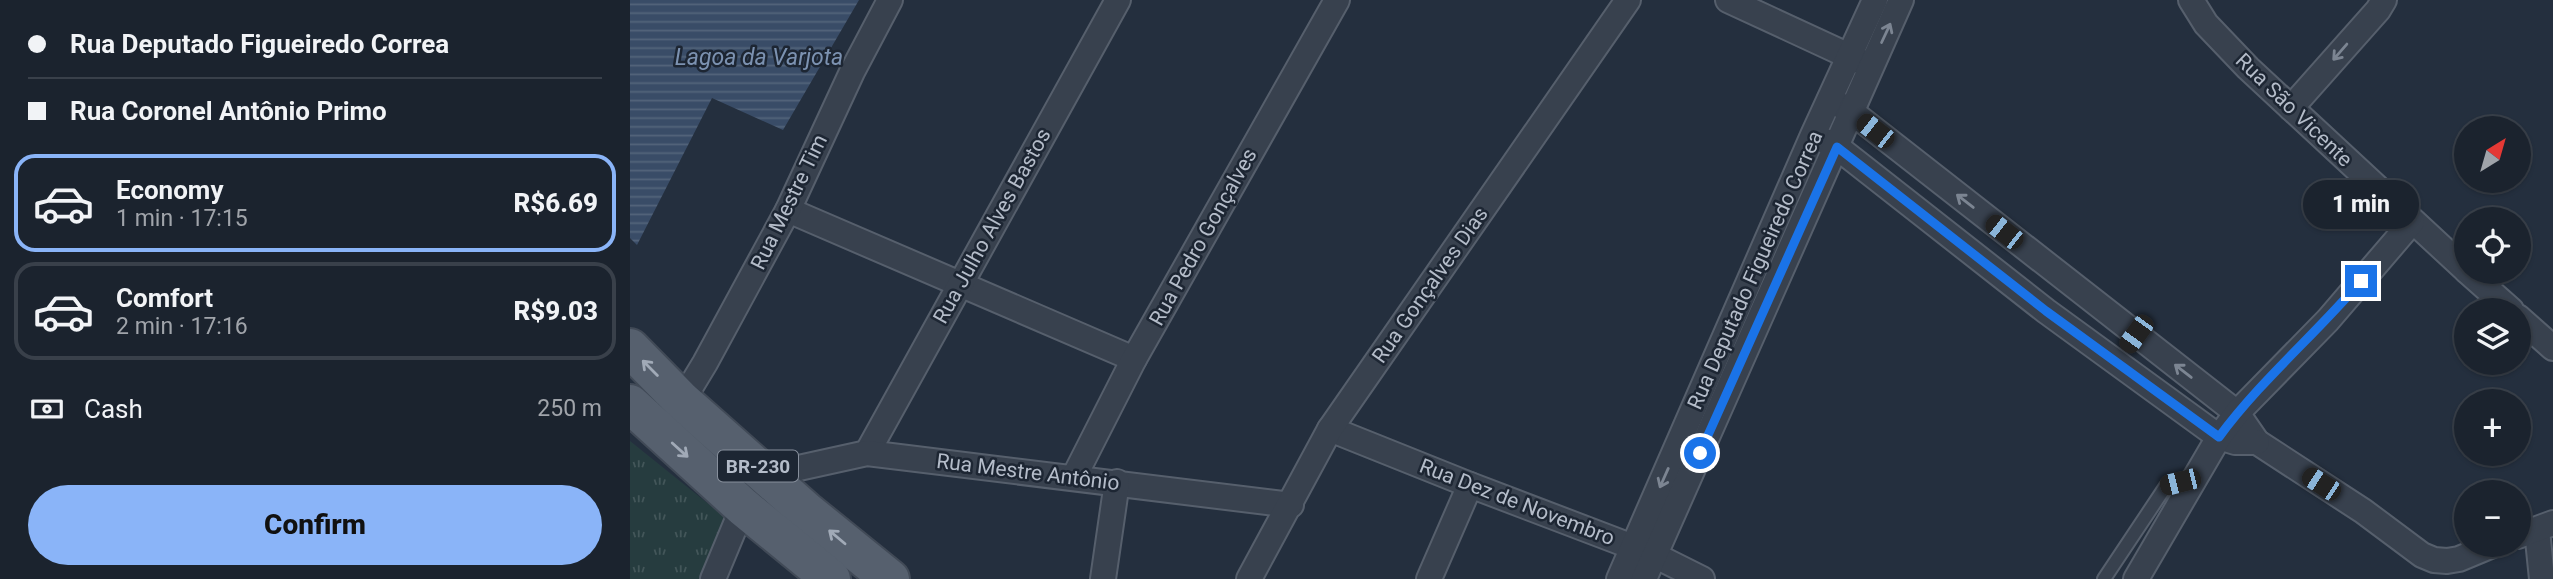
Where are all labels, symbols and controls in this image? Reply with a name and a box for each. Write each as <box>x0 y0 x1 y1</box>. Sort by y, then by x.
one-way arrow <box>1880 23 1893 44</box>
text: Rua Deputado Figueiredo Correa <box>70 29 449 59</box>
one-way arrow <box>2332 43 2348 61</box>
water label: Lagoa da Varjota <box>675 44 843 71</box>
street label: Rua São Vicente <box>2231 48 2357 172</box>
text: Rua Coronel Antônio Primo <box>70 96 387 126</box>
car <box>1852 110 1899 152</box>
north arrow <box>2454 116 2530 192</box>
map controls <box>2454 116 2531 557</box>
street label: Rua Julho Alves Bastos <box>928 124 1056 328</box>
street label: Rua Deputado Figueiredo Correa <box>1683 127 1827 413</box>
street label: Rua Mestre Tim <box>746 131 832 273</box>
street label: Rua Pedro Gonçalves <box>1144 144 1262 330</box>
icon: car <box>32 172 95 235</box>
text: Economy <box>116 175 223 205</box>
callout: 1 min <box>2303 180 2419 229</box>
text: R$6.69 <box>514 188 598 218</box>
text: 1 min <box>2332 191 2390 218</box>
one-way arrow <box>1956 193 1975 208</box>
street label: Rua Gonçalves Dias <box>1367 202 1493 368</box>
text: 1 min · 17:15 <box>116 205 248 232</box>
button: locate <box>2454 207 2531 284</box>
car <box>1981 211 2028 253</box>
route end <box>2345 265 2377 297</box>
icon: car <box>32 280 95 343</box>
text: Comfort <box>116 283 213 313</box>
text: R$9.03 <box>514 296 598 326</box>
button: layers <box>2454 298 2531 375</box>
car <box>2116 311 2157 357</box>
text: 2 min · 17:16 <box>116 313 248 340</box>
one-way arrow <box>641 360 658 377</box>
one-way arrow <box>2175 363 2193 378</box>
button: + <box>2454 389 2531 466</box>
icon: cash <box>28 390 66 428</box>
text: Cash <box>84 394 143 424</box>
text: 250 m <box>537 395 602 422</box>
route start <box>1684 437 1716 469</box>
one-way arrow <box>671 442 689 458</box>
street label: Rua Mestre Antônio <box>935 449 1121 495</box>
road number: BR-230 <box>718 450 798 481</box>
street label: Rua Dez de Novembro <box>1416 454 1618 550</box>
car <box>2298 464 2345 504</box>
one-way arrow <box>1656 467 1669 489</box>
car <box>2158 467 2203 497</box>
button: − <box>2454 480 2531 557</box>
button: Confirm <box>28 485 602 565</box>
one-way arrow <box>828 529 846 544</box>

